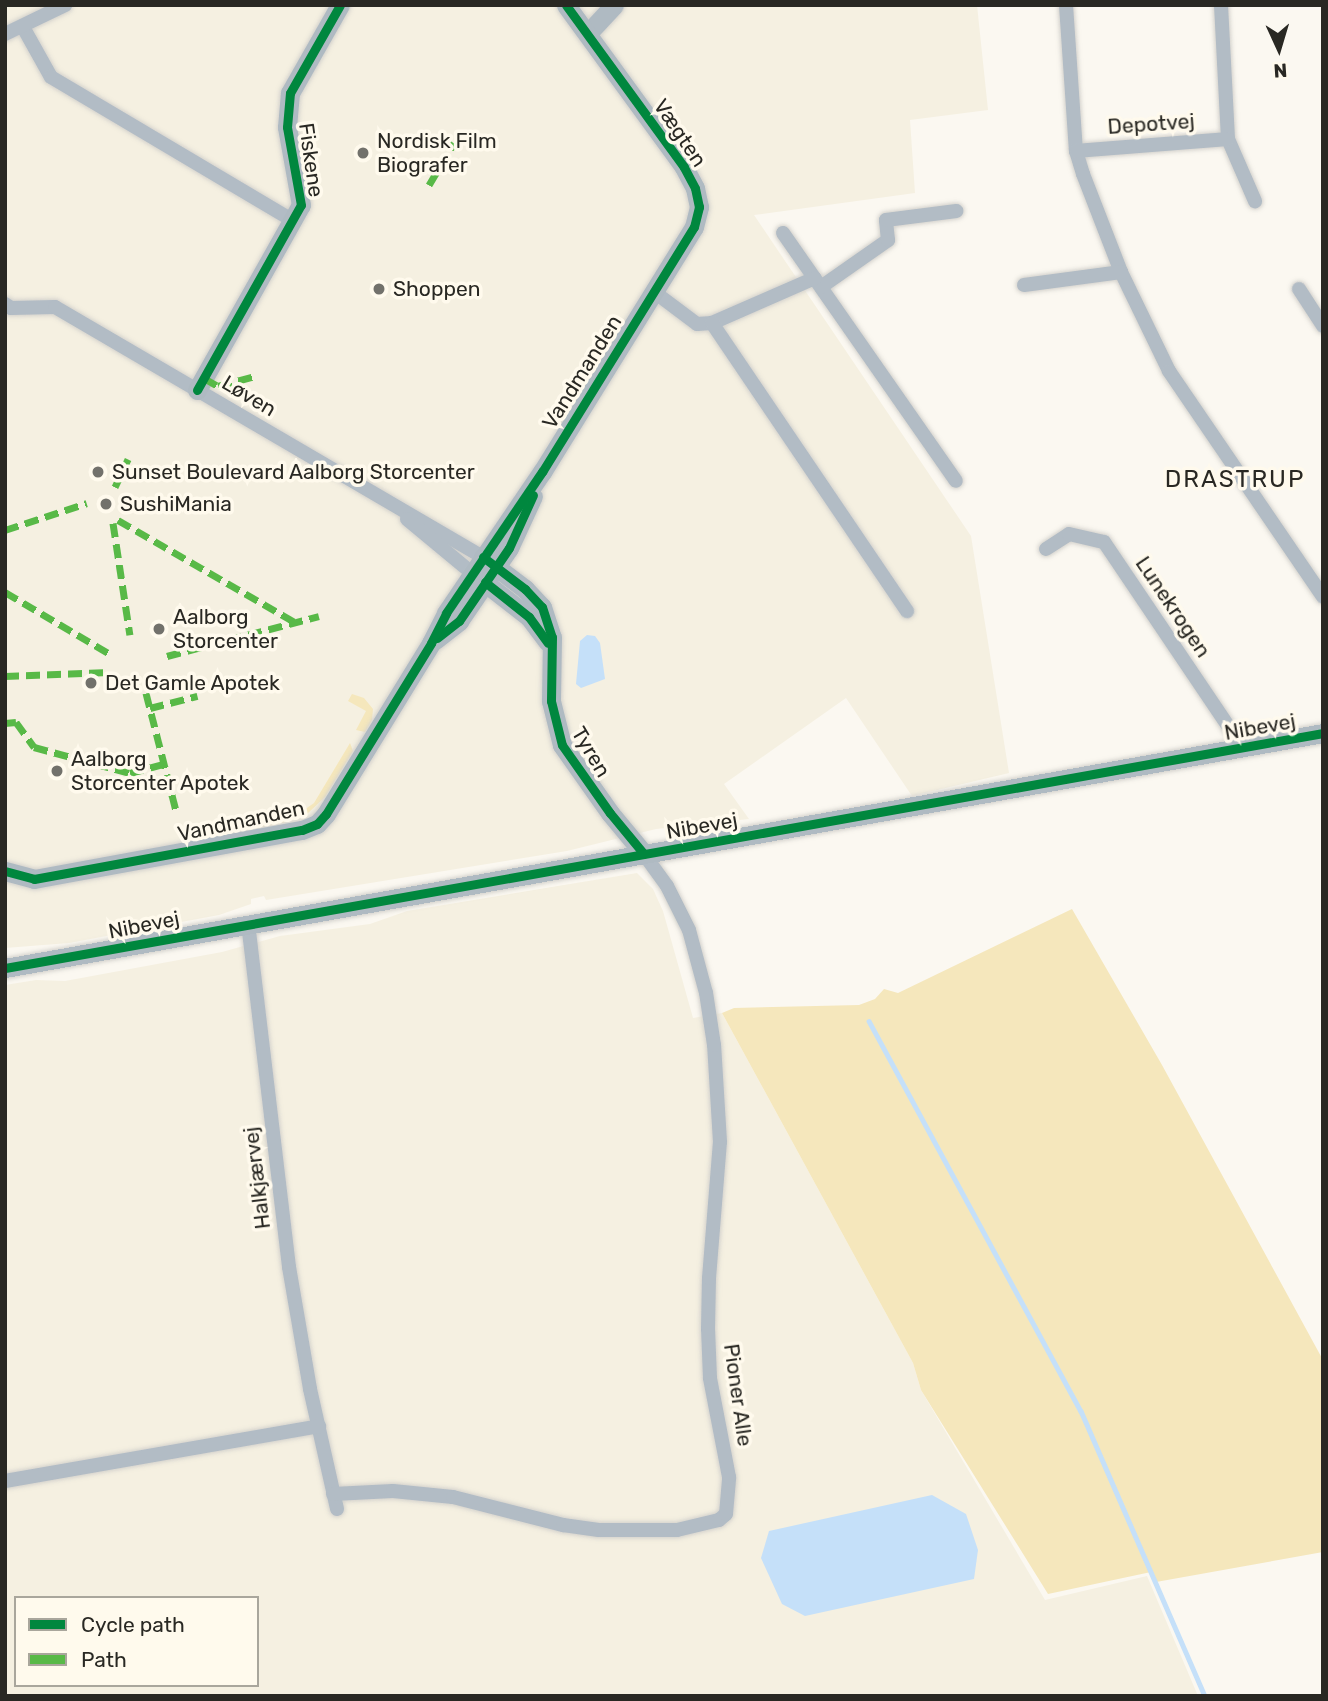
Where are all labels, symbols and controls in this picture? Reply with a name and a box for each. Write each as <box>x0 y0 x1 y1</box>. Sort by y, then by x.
north arrow <box>1244 14 1314 84</box>
text: N <box>1273 58 1288 82</box>
street label: Vægten <box>648 94 712 172</box>
street label: Depotvej <box>1107 108 1195 140</box>
street label: Fiskene <box>293 121 329 199</box>
place label: Nordisk Film Biografer <box>377 128 497 178</box>
marker: Nordisk Film Biografer <box>355 145 371 161</box>
place label: Shoppen <box>393 276 480 302</box>
marker: Shoppen <box>371 281 387 297</box>
street label: Vandmanden <box>537 310 627 434</box>
street label: Løven <box>217 370 281 422</box>
place label: Sunset Boulevard Aalborg Storcenter <box>112 459 475 485</box>
marker: Sunset Boulevard Aalborg Storcenter <box>90 464 106 480</box>
district label: DRASTRUP <box>1166 466 1304 494</box>
place label: SushiMania <box>120 491 232 517</box>
marker: SushiMania <box>98 496 114 512</box>
street label: Lunekrogen <box>1130 552 1216 662</box>
place label: Aalborg Storcenter <box>173 604 278 654</box>
marker: Aalborg Storcenter <box>151 621 167 637</box>
place label: Det Gamle Apotek <box>105 670 280 696</box>
marker: Det Gamle Apotek <box>83 675 99 691</box>
street label: Nibevej <box>1222 708 1298 746</box>
street label: Tyren <box>566 722 616 782</box>
place label: Aalborg Storcenter Apotek <box>71 746 250 796</box>
marker: Aalborg Storcenter Apotek <box>49 763 65 779</box>
street label: Vandmanden <box>175 795 307 847</box>
street label: Nibevej <box>664 807 740 845</box>
street label: Nibevej <box>106 906 182 944</box>
street label: Halkjærvej <box>238 1125 276 1231</box>
street label: Pioner Alle <box>718 1342 758 1448</box>
legend <box>14 1596 259 1687</box>
text: Cycle path <box>81 1612 185 1637</box>
text: Path <box>81 1647 127 1672</box>

